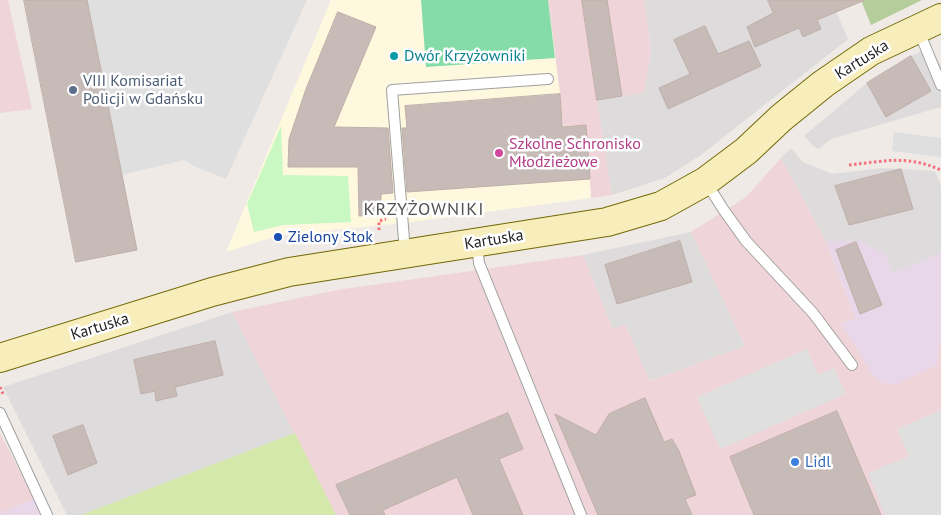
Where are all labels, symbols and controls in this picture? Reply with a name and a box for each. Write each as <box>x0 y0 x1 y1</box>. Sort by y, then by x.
street label: Kartuska <box>832 36 892 84</box>
place label: Dwór Krzyżowniki <box>404 46 525 66</box>
marker: Dwór Krzyżowniki <box>388 50 400 62</box>
place label: VIII Komisariat Policji w Gdańsku <box>83 71 203 109</box>
marker: VIII Komisariat Policji w Gdańsku <box>67 84 79 96</box>
place label: Szkolne Schronisko Młodzieżowe <box>509 134 641 172</box>
marker: Szkolne Schronisko Młodzieżowe <box>493 147 505 159</box>
district label: KRZYŻOWNIKI <box>362 199 486 221</box>
street label: Kartuska <box>463 226 525 254</box>
place label: Zielony Stok <box>288 227 373 247</box>
marker: Zielony Stok <box>272 231 284 243</box>
street label: Kartuska <box>69 309 131 345</box>
place label: Lidl <box>805 452 831 472</box>
marker: Lidl <box>789 456 801 468</box>

